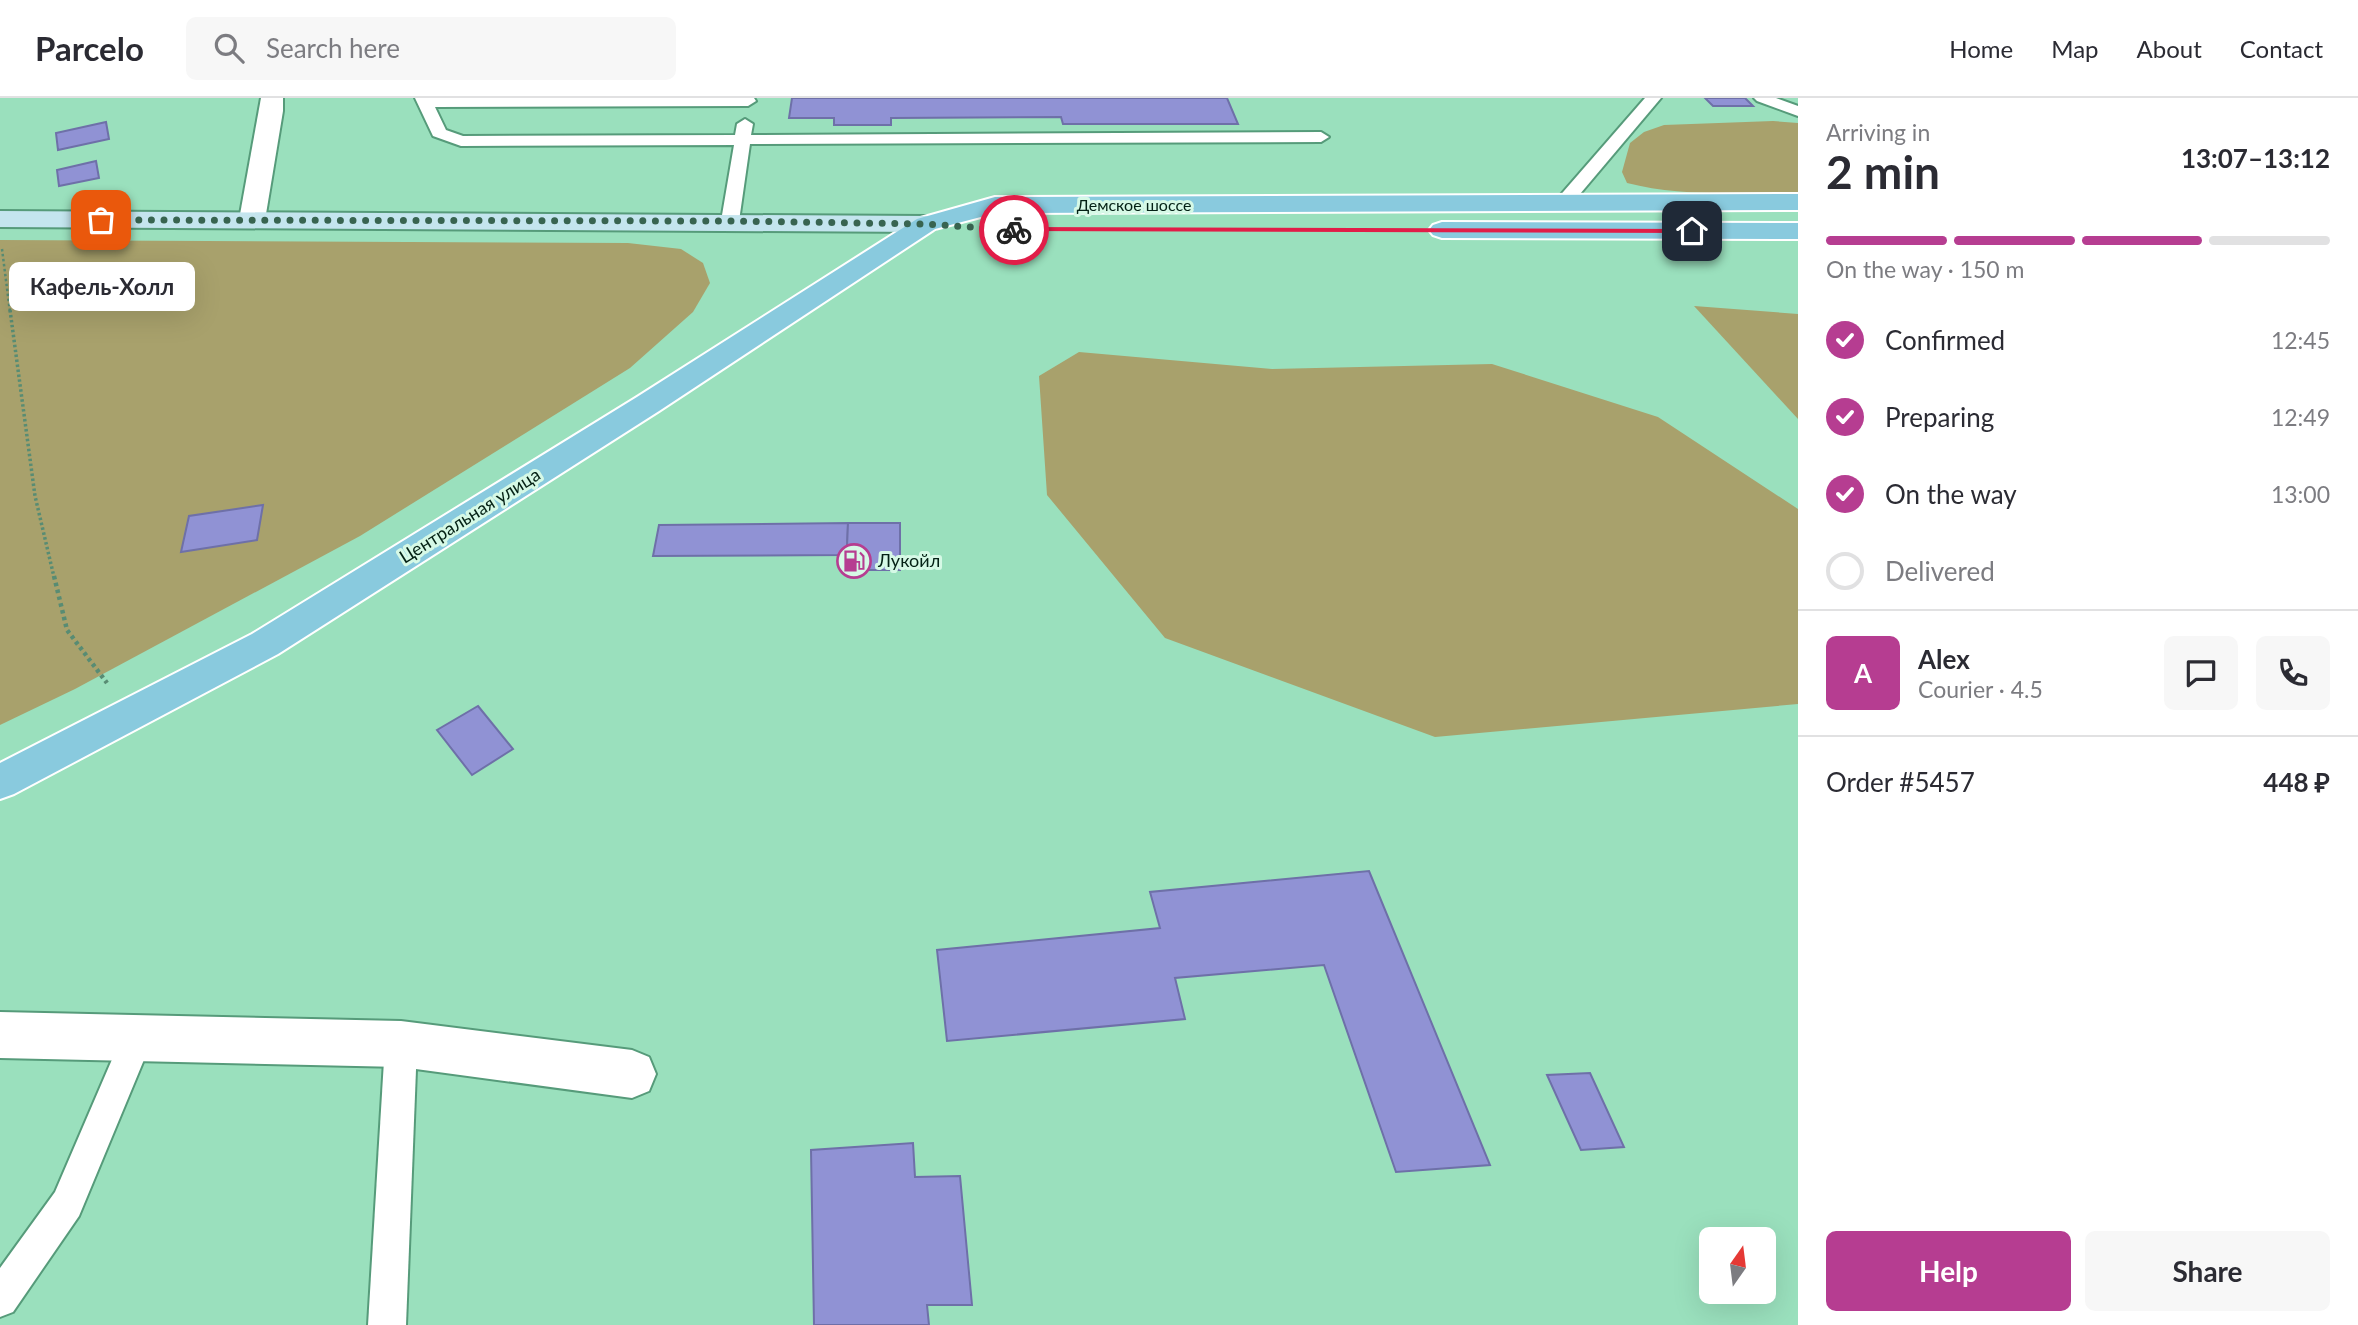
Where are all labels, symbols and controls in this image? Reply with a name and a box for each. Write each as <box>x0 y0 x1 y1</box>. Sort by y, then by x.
search box <box>186 17 676 80</box>
text: Parcelo <box>35 28 144 68</box>
icon: search <box>210 29 248 67</box>
text: Search here <box>266 32 400 64</box>
text: Home <box>1949 34 2013 63</box>
text: Map <box>2051 34 2099 63</box>
text: About <box>2137 34 2202 63</box>
text: Contact <box>2240 34 2323 63</box>
text: Arriving in <box>1826 118 1930 146</box>
text: 13:07–13:12 <box>2181 142 2330 174</box>
text: 2 min <box>1826 144 1940 199</box>
pin <box>71 190 131 250</box>
courier <box>979 195 1049 265</box>
street label: Демское шоссе <box>1077 195 1191 214</box>
icon: bag <box>82 201 120 239</box>
pin <box>1662 201 1722 261</box>
icon: bike <box>995 211 1033 249</box>
icon: home <box>1673 212 1711 250</box>
text: On the way · 150 m <box>1826 255 2025 283</box>
callout: Кафель-Холл <box>8 262 194 311</box>
text: Кафель-Холл <box>30 272 174 300</box>
icon: check <box>1826 321 1864 359</box>
text: Confirmed <box>1885 324 2005 356</box>
text: 12:45 <box>2271 326 2330 354</box>
icon: check <box>1826 398 1864 436</box>
text: Preparing <box>1885 401 1994 433</box>
text: 12:49 <box>2271 403 2330 431</box>
street label: Центральная улица <box>395 463 544 567</box>
icon: check <box>1826 475 1864 513</box>
text: On the way <box>1885 478 2017 510</box>
text: 13:00 <box>2271 480 2330 508</box>
fuel station icon: Лукойл <box>835 542 873 580</box>
place label: Лукойл <box>877 549 940 571</box>
text: Delivered <box>1885 555 1995 587</box>
button: chat <box>2164 636 2238 710</box>
button: phone <box>2256 636 2330 710</box>
text: Alex <box>1918 643 1970 675</box>
text: A <box>1854 657 1872 689</box>
text: Courier · 4.5 <box>1918 675 2043 703</box>
text: Order #5457 <box>1826 766 1975 798</box>
text: 448 ₽ <box>2263 766 2330 798</box>
north arrow <box>1699 1227 1776 1304</box>
map controls <box>1699 1227 1776 1304</box>
button: Help <box>1826 1231 2071 1311</box>
button: Share <box>2085 1231 2330 1311</box>

